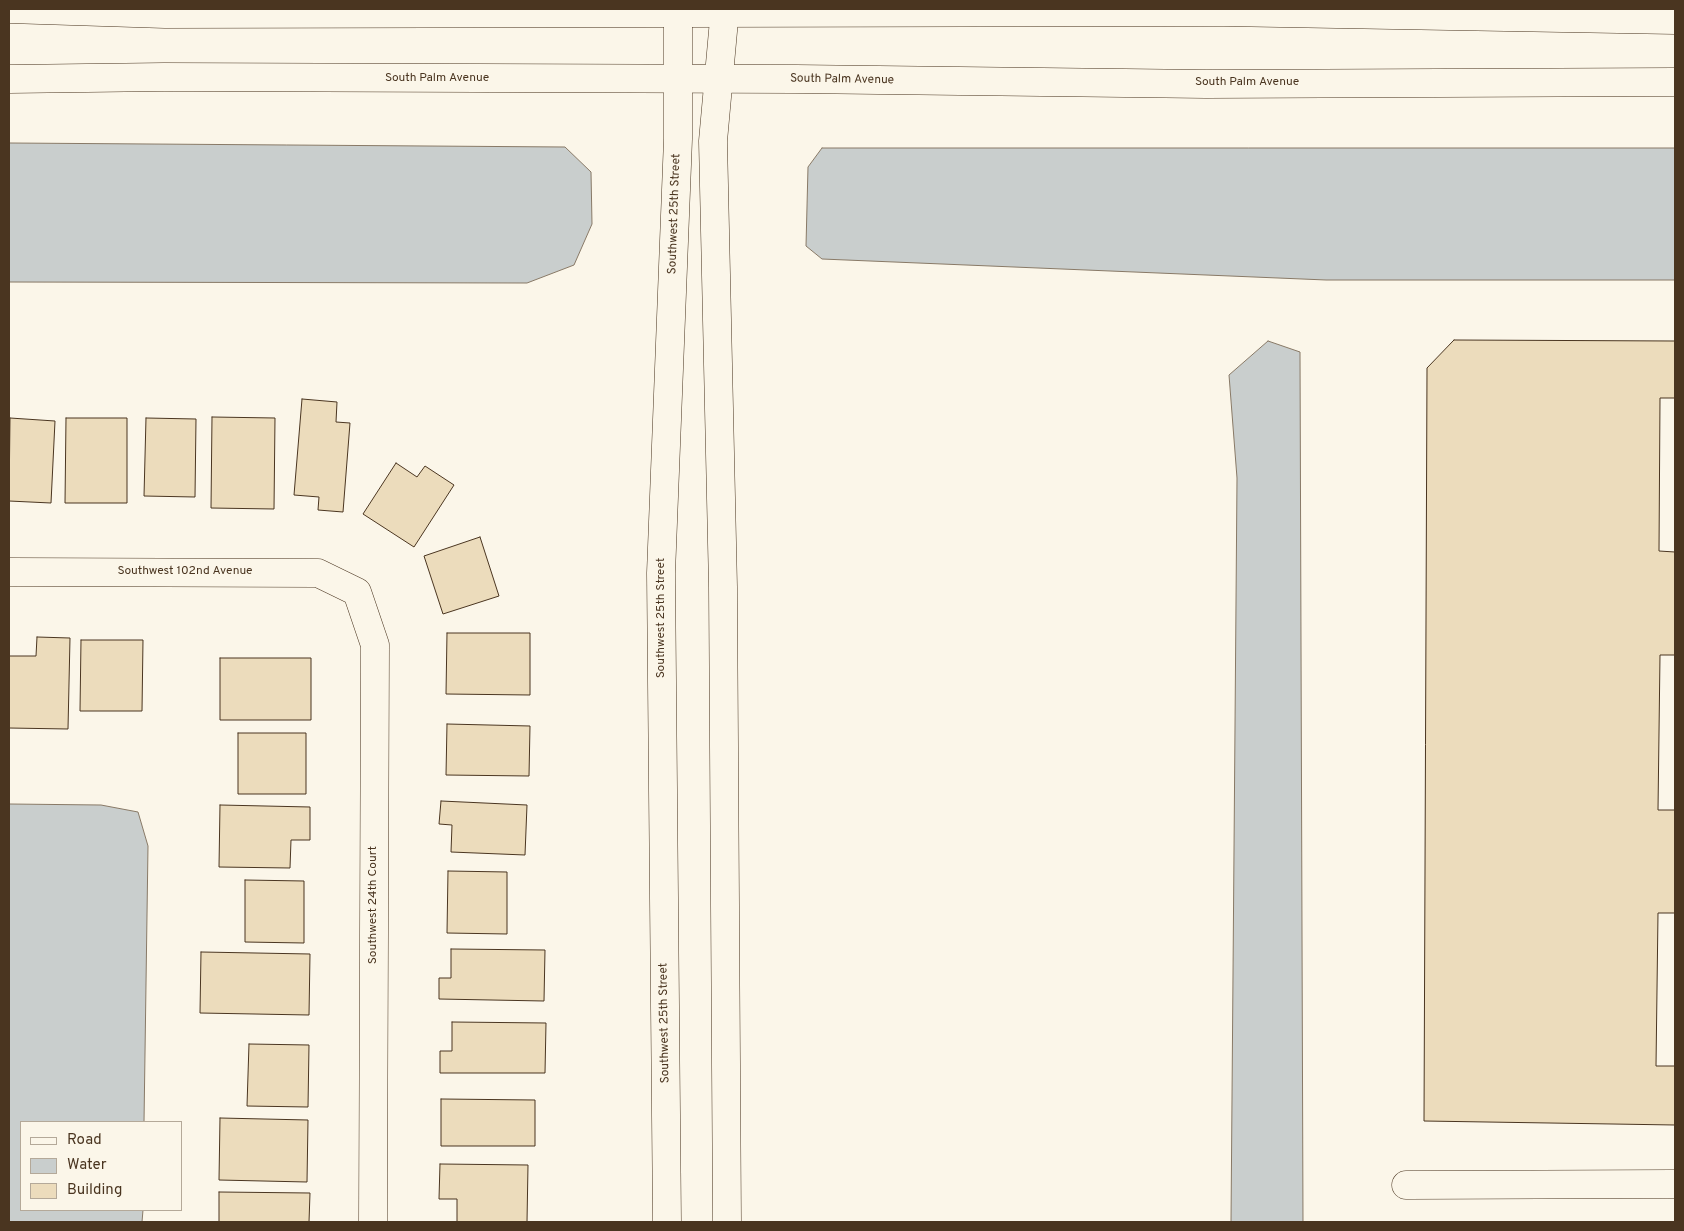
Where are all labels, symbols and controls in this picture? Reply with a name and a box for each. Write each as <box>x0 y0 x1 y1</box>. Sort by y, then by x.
street label: South Palm Avenue <box>385 72 489 86</box>
street label: South Palm Avenue <box>790 72 894 88</box>
street label: South Palm Avenue <box>1195 76 1299 90</box>
street label: Southwest 25th Street <box>666 153 684 275</box>
street label: Southwest 25th Street <box>655 558 669 678</box>
street label: Southwest 102nd Avenue <box>117 565 253 579</box>
street label: Southwest 24th Court <box>367 846 381 964</box>
street label: Southwest 25th Street <box>657 963 673 1083</box>
legend <box>20 1121 182 1211</box>
text: Road <box>67 1131 102 1150</box>
text: Water <box>67 1156 106 1175</box>
text: Building <box>67 1181 122 1200</box>

